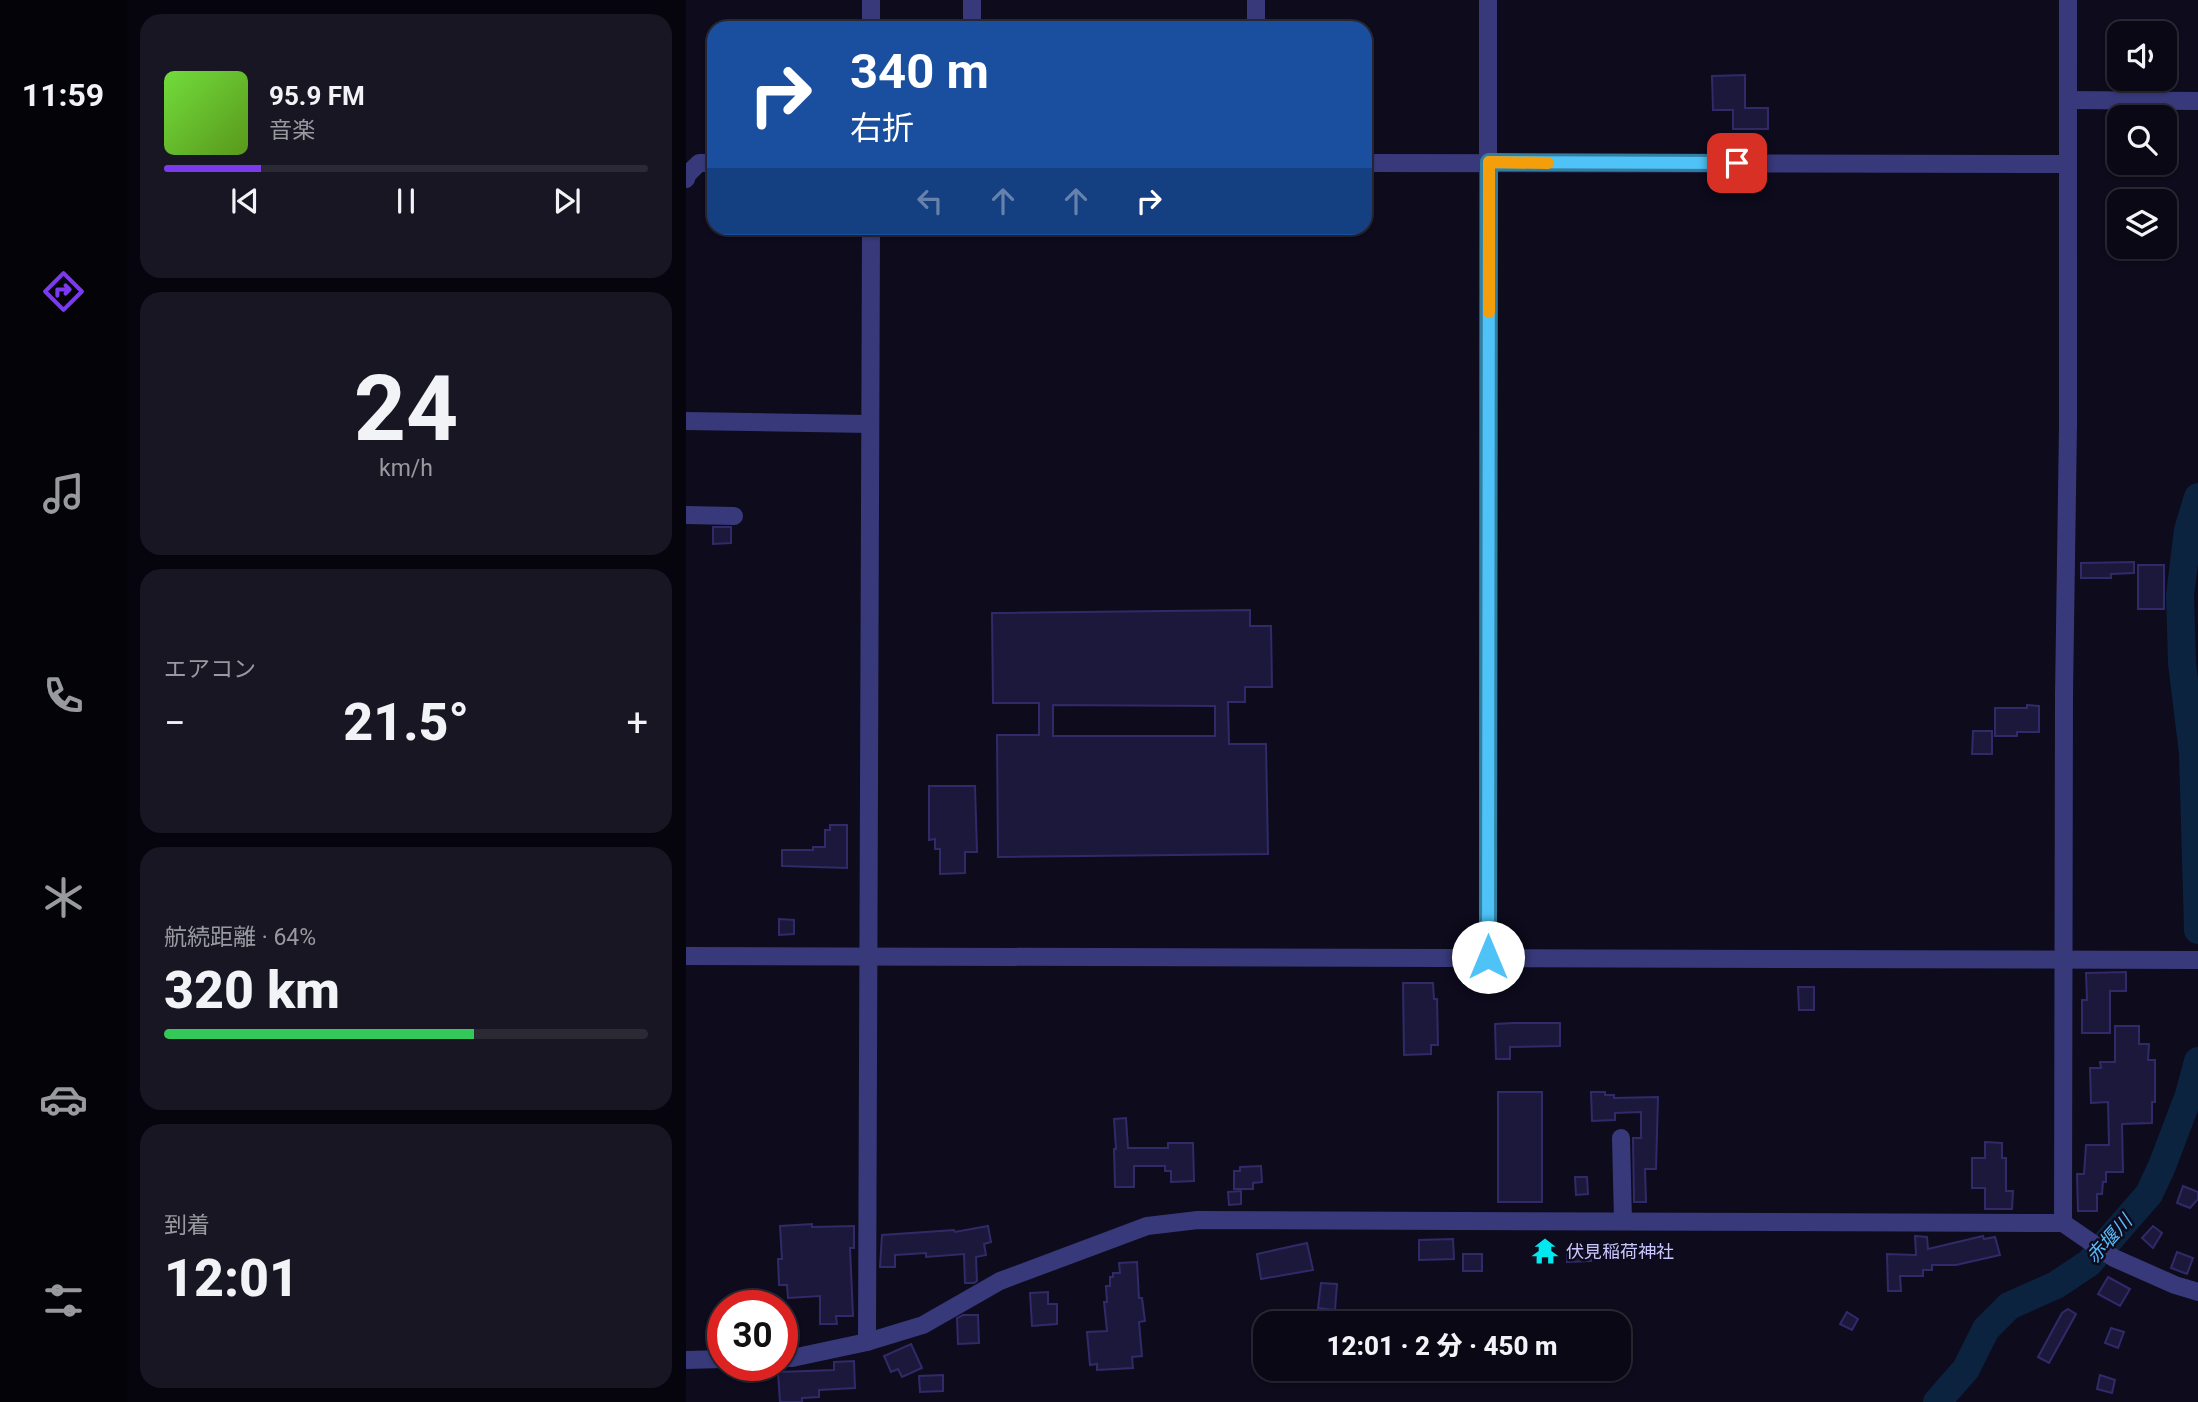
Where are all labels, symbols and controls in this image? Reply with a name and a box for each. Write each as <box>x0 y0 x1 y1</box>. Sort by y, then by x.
map controls <box>2107 21 2177 259</box>
button: sound <box>2107 21 2177 91</box>
text: 340 m <box>850 43 989 100</box>
icon: right <box>735 49 826 140</box>
text: 11:59 <box>22 76 104 114</box>
text: 95.9 FM <box>269 81 365 111</box>
button: search <box>2107 105 2177 175</box>
text: 右折 <box>850 109 914 147</box>
text: 音楽 <box>269 117 315 144</box>
pin <box>1707 133 1767 193</box>
icon: arrive <box>1718 144 1756 182</box>
icon: previous <box>226 182 264 220</box>
icon: pause <box>387 182 425 220</box>
icon: next <box>548 182 586 220</box>
icon: left <box>911 182 949 220</box>
icon: ahead <box>984 182 1022 220</box>
icon: ahead <box>1057 182 1095 220</box>
icon: right <box>1130 182 1168 220</box>
button: layers <box>2107 189 2177 259</box>
icon: directions <box>39 267 88 316</box>
text: 24 <box>354 356 458 462</box>
text: km/h <box>379 455 433 482</box>
icon: music <box>39 469 88 518</box>
text: エアコン <box>164 656 256 683</box>
icon: phone <box>39 671 88 720</box>
text: 21.5° <box>343 692 469 753</box>
text: − <box>164 701 186 745</box>
text: + <box>626 701 648 745</box>
icon: climate <box>39 873 88 922</box>
position arrow <box>1451 920 1525 994</box>
text: 航続距離 · 64% <box>164 924 316 951</box>
text: 320 km <box>164 960 340 1021</box>
icon: car <box>39 1075 88 1124</box>
water label: 赤堰川 <box>2081 1209 2138 1268</box>
text: 到着 <box>164 1212 210 1239</box>
temple icon: 伏見稲荷神社 <box>1530 1236 1560 1266</box>
place label: 伏見稲荷神社 <box>1566 1241 1674 1262</box>
text: 12:01 <box>164 1248 299 1309</box>
icon: filters <box>39 1276 88 1325</box>
speed limit sign: 30 <box>707 1290 798 1381</box>
text: 12:01 · 2 分 · 450 m <box>1326 1331 1558 1361</box>

